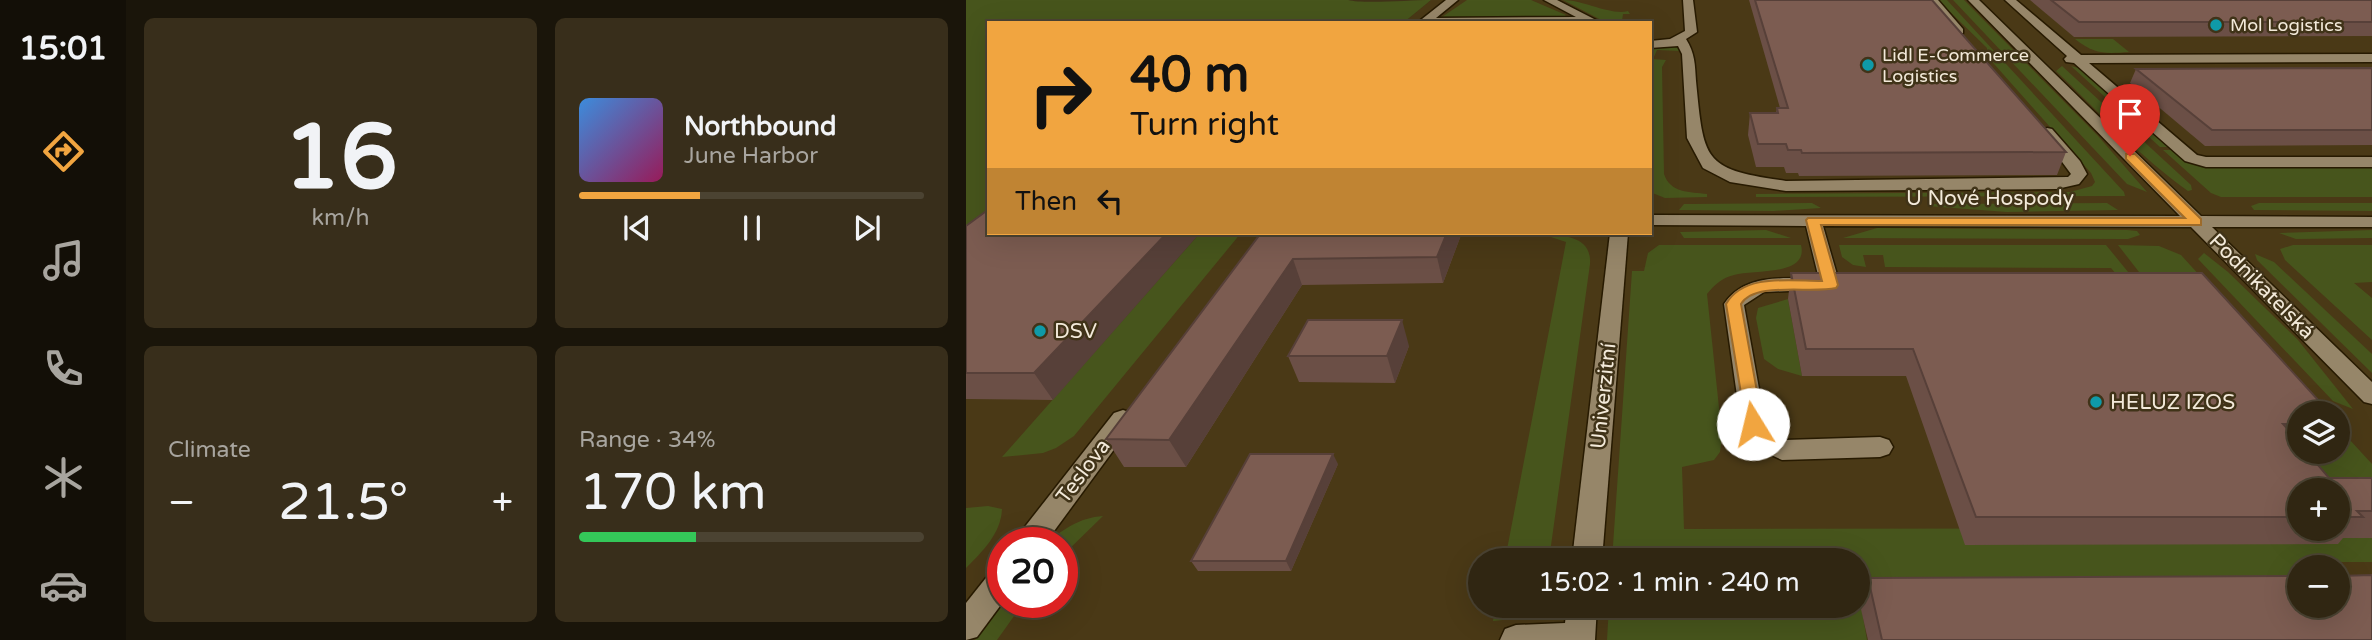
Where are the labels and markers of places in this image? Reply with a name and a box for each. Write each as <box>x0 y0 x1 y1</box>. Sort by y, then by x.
place label: Mol Logistics <box>2230 14 2343 36</box>
marker: Mol Logistics <box>2208 17 2224 33</box>
place label: Lidl E-Commerce Logistics <box>1882 44 2029 87</box>
marker: Lidl E-Commerce Logistics <box>1860 57 1876 73</box>
pin <box>2100 84 2160 156</box>
place label: DSV <box>1054 319 1098 344</box>
marker: DSV <box>1032 323 1048 339</box>
place label: HELUZ IZOS <box>2110 390 2235 415</box>
marker: HELUZ IZOS <box>2088 394 2104 410</box>

